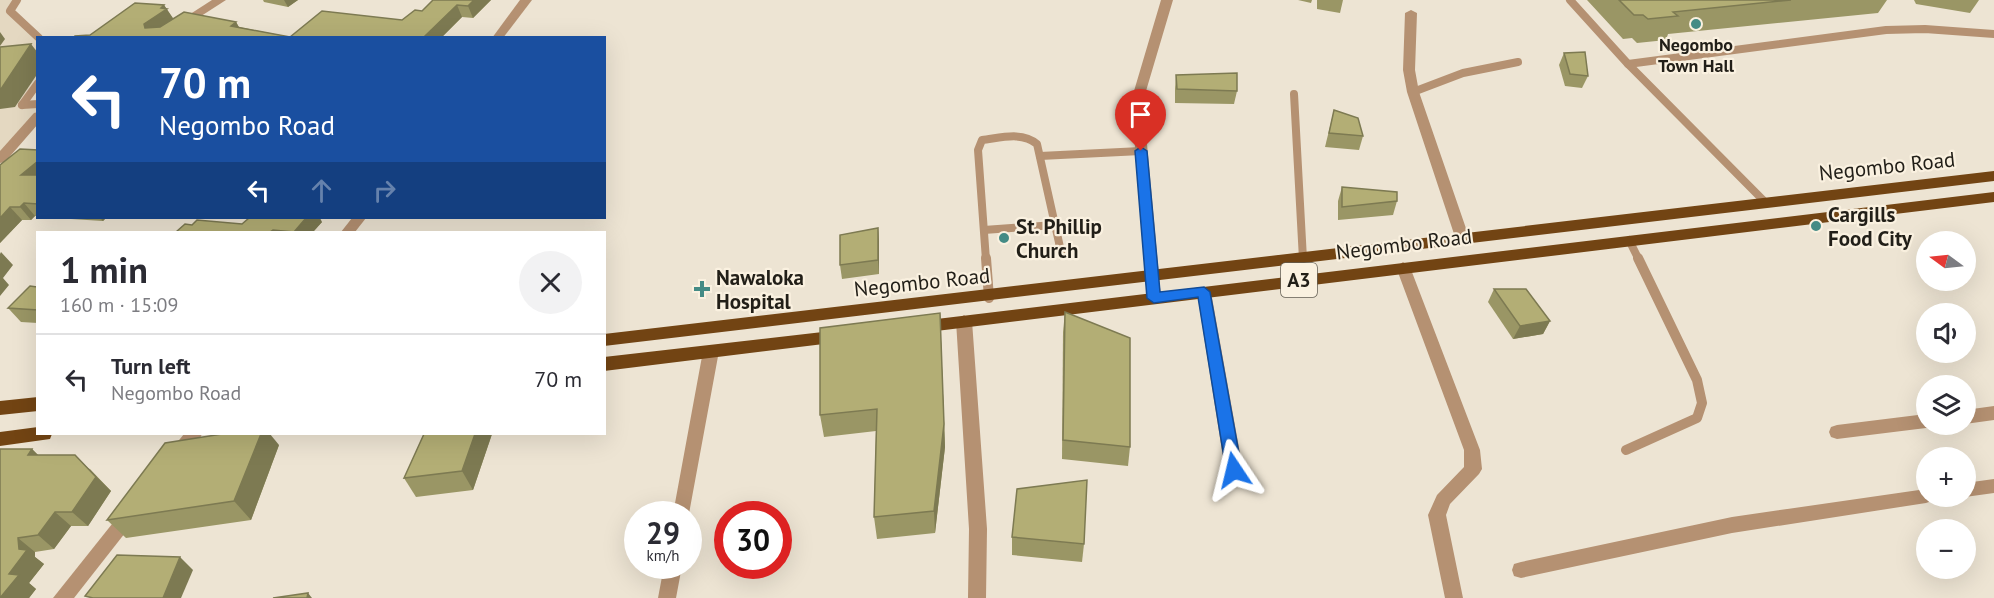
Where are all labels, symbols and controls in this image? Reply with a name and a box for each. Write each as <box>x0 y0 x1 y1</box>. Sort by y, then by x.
marker: Negombo Town Hall <box>1689 17 1703 31</box>
place label: Negombo Town Hall <box>1658 33 1735 77</box>
text: 70 m <box>159 55 251 110</box>
icon: left <box>60 60 138 138</box>
pin <box>1115 89 1166 151</box>
icon: arrive <box>1124 98 1157 131</box>
text: Negombo Road <box>159 108 335 142</box>
street label: Negombo Road <box>1818 145 1956 187</box>
icon: left <box>242 174 275 207</box>
icon: ahead <box>305 174 338 207</box>
icon: right <box>368 174 401 207</box>
place label: Cargills Food City <box>1828 201 1913 252</box>
place label: St. Phillip Church <box>1016 213 1102 264</box>
marker: Cargills Food City <box>1809 219 1823 233</box>
street label: Negombo Road <box>1334 222 1474 266</box>
marker: St. Phillip Church <box>997 231 1011 245</box>
north arrow <box>1916 231 1976 291</box>
map controls <box>1916 231 1976 579</box>
text: 1 min <box>60 246 148 293</box>
button: close <box>519 251 582 314</box>
street label: Negombo Road <box>853 261 991 303</box>
road number: A3 <box>1281 263 1317 297</box>
place label: Nawaloka Hospital <box>716 264 804 315</box>
marker: Nawaloka Hospital <box>693 280 711 298</box>
text: 160 m · 15:09 <box>60 292 178 318</box>
button: sound <box>1916 303 1976 363</box>
text: Turn left <box>111 352 191 380</box>
icon: left <box>60 363 93 396</box>
text: 70 m <box>534 365 582 393</box>
button: layers <box>1916 375 1976 435</box>
text: Negombo Road <box>111 380 241 406</box>
position arrow <box>1202 438 1266 502</box>
button: + <box>1916 447 1976 507</box>
speed limit sign: 30 <box>714 501 792 579</box>
text: 29 <box>646 513 680 552</box>
button: − <box>1916 519 1976 579</box>
text: km/h <box>647 546 679 565</box>

